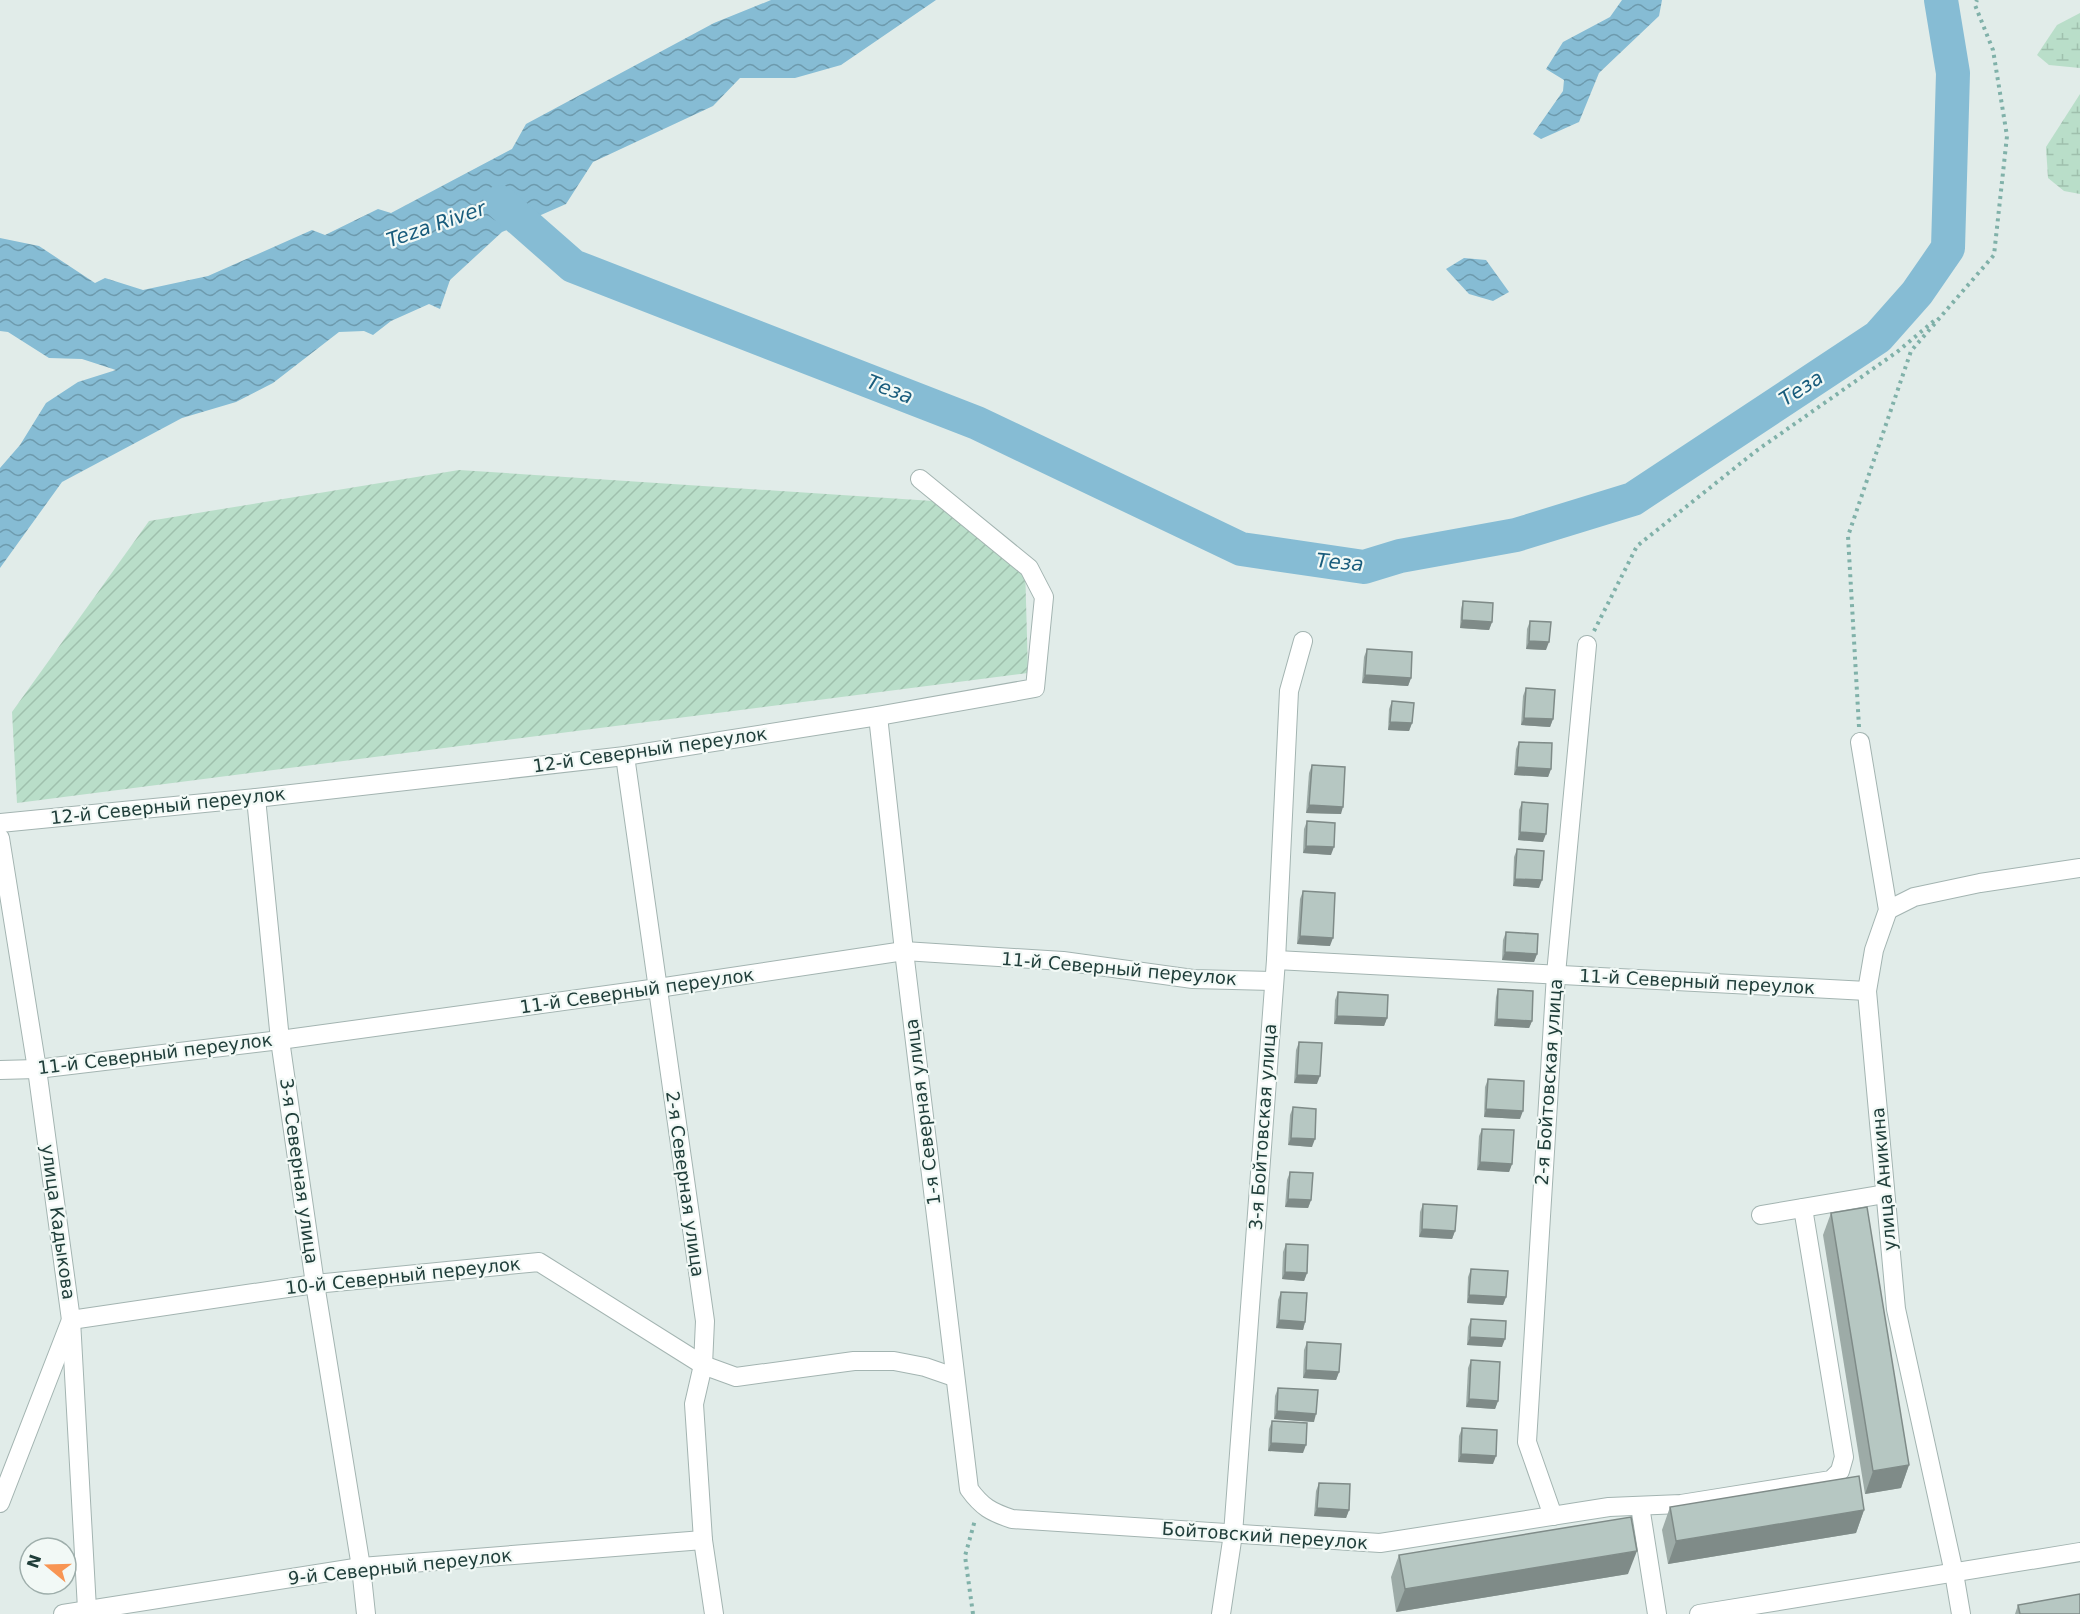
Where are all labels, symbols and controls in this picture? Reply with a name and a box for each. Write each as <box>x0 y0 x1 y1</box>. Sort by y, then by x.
water label: Teza River <box>383 195 490 252</box>
water label: Теза <box>1775 365 1827 411</box>
water label: Теза <box>864 369 916 409</box>
water label: Теза <box>1315 548 1365 576</box>
street label: 12-й Северный переулок <box>531 723 769 776</box>
street label: 12-й Северный переулок <box>49 783 287 828</box>
street label: 11-й Северный переулок <box>1000 948 1238 989</box>
street label: 11-й Северный переулок <box>518 964 756 1017</box>
street label: 11-й Северный переулок <box>1578 965 1816 998</box>
street label: 2-я Бойтовская улица <box>1531 978 1566 1186</box>
street label: 1-я Северная улица <box>901 1018 944 1207</box>
street label: 3-я Бойтовская улица <box>1245 1023 1280 1231</box>
street label: 11-й Северный переулок <box>36 1029 274 1078</box>
street label: 3-я Северная улица <box>276 1077 323 1265</box>
street label: 2-я Северная улица <box>662 1090 709 1278</box>
street label: улица Аникина <box>1867 1106 1900 1252</box>
street label: улица Кадыкова <box>37 1143 80 1301</box>
street label: 10-й Северный переулок <box>284 1253 522 1298</box>
street label: Бойтовский переулок <box>1161 1518 1369 1553</box>
north arrow <box>18 1536 78 1596</box>
street label: 9-й Северный переулок <box>287 1544 513 1589</box>
text: N <box>23 1552 45 1571</box>

